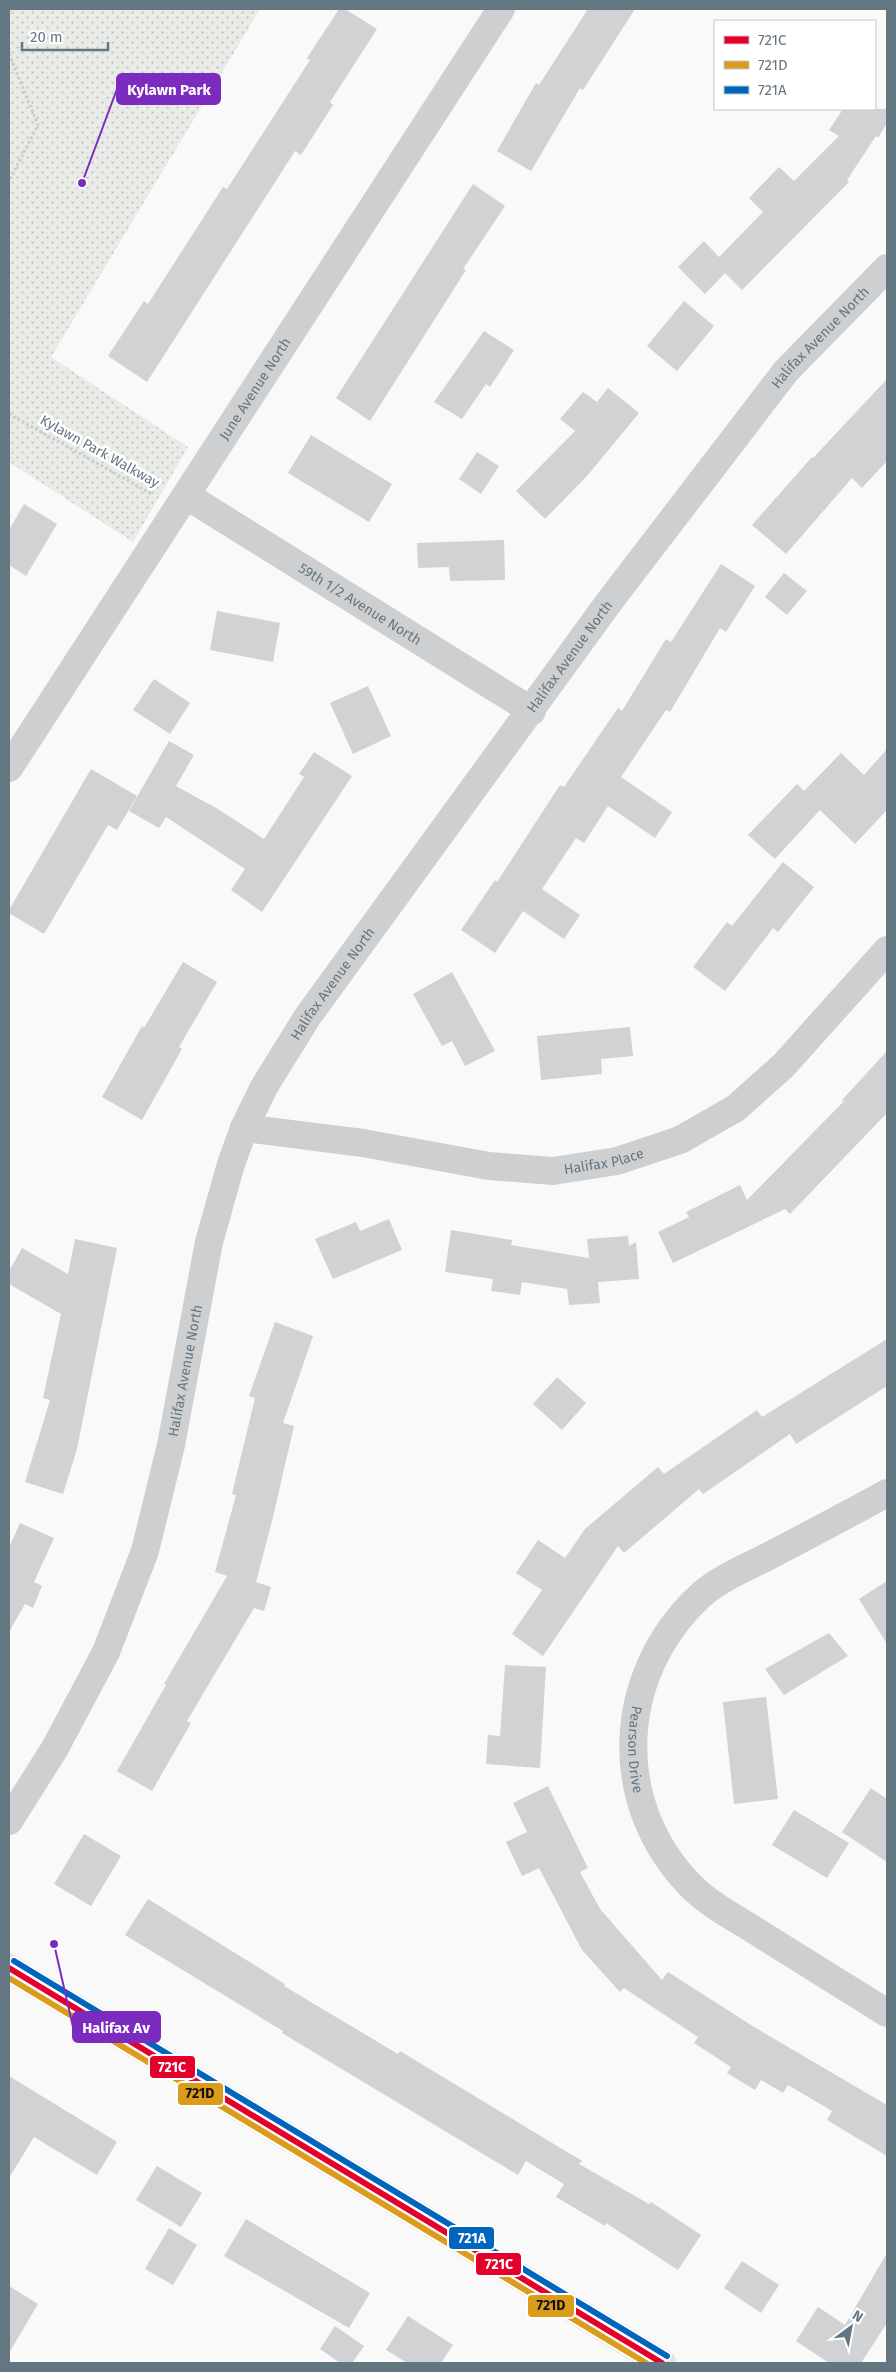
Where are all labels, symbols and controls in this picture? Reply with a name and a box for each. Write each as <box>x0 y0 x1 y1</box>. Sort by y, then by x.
scale bar <box>22 20 109 52</box>
legend <box>714 20 876 110</box>
text: 20 m <box>30 28 63 46</box>
text: 721C <box>758 31 787 49</box>
text: 721D <box>758 56 788 74</box>
callout: Kylawn Park <box>117 74 220 104</box>
text: Kylawn Park <box>127 81 212 99</box>
text: 721A <box>758 81 787 99</box>
street label: Halifax Avenue North <box>768 283 873 392</box>
street label: June Avenue North <box>216 335 295 443</box>
street label: Kylawn Park Walkway <box>37 412 163 491</box>
street label: 59th 1/2 Avenue North <box>295 560 424 649</box>
street label: Halifax Avenue North <box>523 597 616 716</box>
street label: Halifax Avenue North <box>287 924 379 1043</box>
street label: Halifax Place <box>563 1145 646 1178</box>
street label: Halifax Avenue North <box>165 1303 206 1438</box>
street label: Pearson Drive <box>624 1704 646 1795</box>
callout: Halifax Av <box>73 2012 160 2042</box>
text: Halifax Av <box>82 2019 150 2037</box>
line badge: 721C <box>149 2055 196 2079</box>
text: 721C <box>158 2059 186 2076</box>
line badge: 721D <box>177 2082 224 2106</box>
text: 721D <box>186 2085 214 2102</box>
line badge: 721A <box>448 2226 495 2250</box>
text: 721A <box>458 2230 487 2247</box>
line badge: 721C <box>475 2252 522 2276</box>
text: 721C <box>485 2256 513 2273</box>
line badge: 721D <box>527 2294 575 2318</box>
text: 721D <box>537 2297 565 2314</box>
north arrow <box>826 2302 876 2352</box>
text: N <box>849 2307 866 2326</box>

